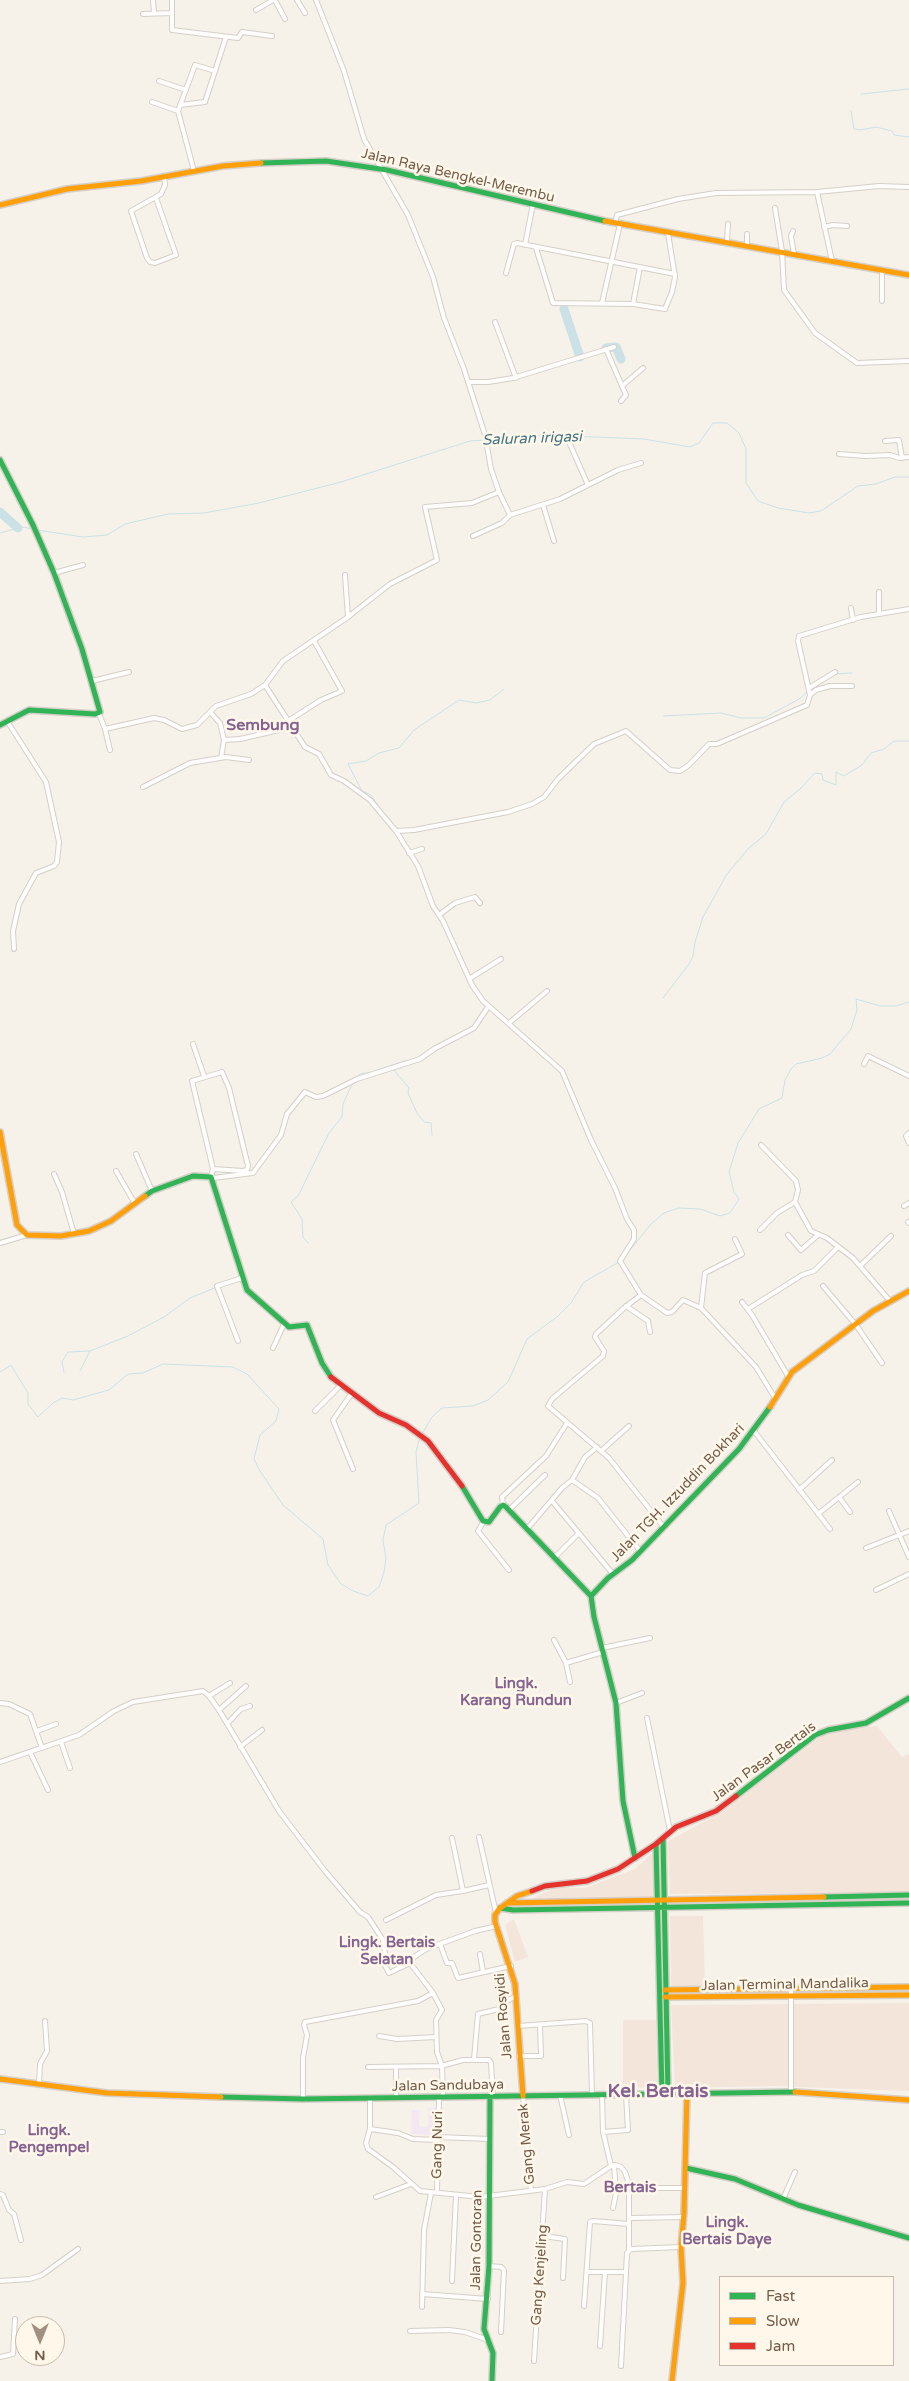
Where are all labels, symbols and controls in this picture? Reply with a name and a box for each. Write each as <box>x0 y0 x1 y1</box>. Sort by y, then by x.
street label: Jalan Raya Bengkel-Merembu <box>360 146 556 206</box>
water label: Saluran irigasi <box>482 428 582 450</box>
district label: Sembung <box>226 716 300 736</box>
street label: Jalan TGH. Izzuddin Bokhari <box>608 1421 748 1565</box>
district label: Lingk. Karang Rundun <box>460 1675 572 1710</box>
street label: Jalan Pasar Bertais <box>709 1719 819 1805</box>
district label: Lingk. Bertais Selatan <box>339 1934 435 1969</box>
street label: Jalan Rosyidi <box>492 1972 516 2060</box>
street label: Jalan Terminal Mandalika <box>701 1975 869 1995</box>
street label: Jalan Sandubaya <box>392 2077 504 2095</box>
district label: Kel. Bertais <box>608 2081 708 2103</box>
street label: Gang Merak <box>515 2103 539 2185</box>
street label: Gang Nuri <box>429 2111 447 2179</box>
district label: Lingk. Pengempel <box>9 2122 89 2157</box>
district label: Bertais <box>604 2178 656 2198</box>
street label: Jalan Gontoran <box>468 2189 486 2291</box>
district label: Lingk. Bertais Daye <box>682 2214 772 2249</box>
street label: Gang Kenjeling <box>528 2224 552 2326</box>
legend <box>719 2276 894 2366</box>
text: Fast <box>766 2287 795 2305</box>
text: Slow <box>766 2312 800 2330</box>
north arrow <box>15 2316 65 2366</box>
text: Jam <box>766 2337 795 2355</box>
text: N <box>34 2347 46 2364</box>

